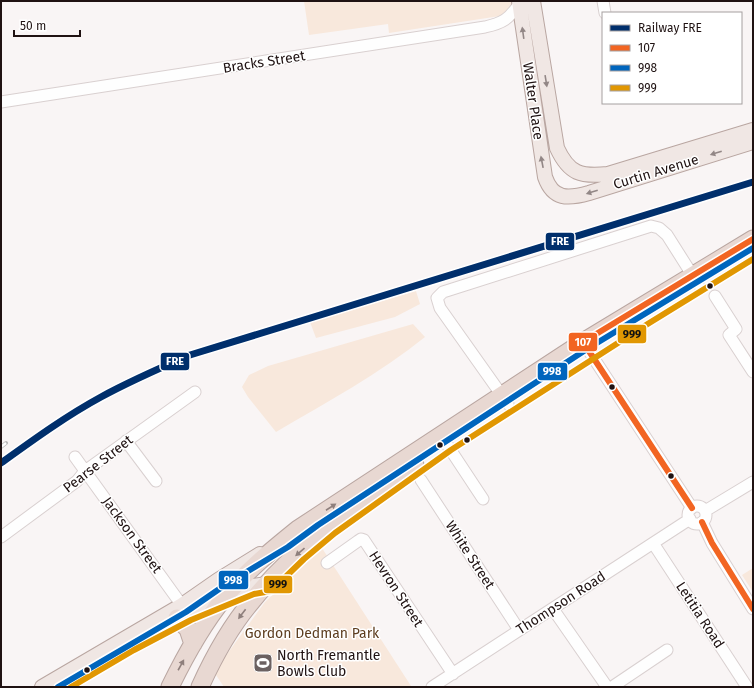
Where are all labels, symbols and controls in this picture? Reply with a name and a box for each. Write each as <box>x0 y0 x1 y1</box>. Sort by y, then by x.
scale bar <box>14 12 80 38</box>
legend <box>602 12 742 104</box>
text: 50 m <box>20 19 46 33</box>
text: Railway FRE <box>638 21 702 35</box>
one-way arrow <box>520 27 526 39</box>
text: 107 <box>638 41 655 55</box>
street label: Bracks Street <box>222 47 307 77</box>
street label: Walter Place <box>519 61 547 141</box>
text: 998 <box>638 61 658 75</box>
one-way arrow <box>543 75 549 87</box>
text: 999 <box>638 81 657 95</box>
one-way arrow <box>709 150 721 156</box>
street label: Curtin Avenue <box>611 151 701 193</box>
one-way arrow <box>539 156 545 168</box>
one-way arrow <box>585 189 597 195</box>
line badge: FRE <box>545 232 575 251</box>
text: FRE <box>551 235 569 248</box>
unlabelled marker <box>705 281 715 291</box>
line badge: 999 <box>617 324 647 344</box>
text: 999 <box>623 328 641 341</box>
line badge: 107 <box>568 332 598 352</box>
text: 107 <box>575 336 591 349</box>
line badge: FRE <box>160 352 190 371</box>
text: FRE <box>166 355 184 368</box>
line badge: 998 <box>537 362 568 381</box>
text: 998 <box>543 365 562 378</box>
unlabelled marker <box>607 382 617 392</box>
street label: Pearse Street <box>60 431 137 497</box>
unlabelled marker <box>462 435 472 445</box>
unlabelled marker <box>435 440 445 450</box>
unlabelled marker <box>666 471 676 481</box>
street label: Jackson Street <box>99 493 166 577</box>
one-way arrow <box>326 503 336 511</box>
street label: White Street <box>442 518 499 593</box>
one-way arrow <box>296 547 305 556</box>
street label: Hevron Street <box>365 548 427 631</box>
street label: Thompson Road <box>513 568 609 638</box>
line badge: 998 <box>218 570 249 590</box>
text: 998 <box>224 574 243 587</box>
line badge: 999 <box>263 575 293 594</box>
text: 999 <box>269 578 287 591</box>
street label: Letitia Road <box>672 579 728 651</box>
one-way arrow <box>238 608 246 619</box>
park label: Gordon Dedman Park <box>245 625 380 642</box>
place label: North Fremantle Bowls Club <box>277 647 381 680</box>
sports icon: North Fremantle Bowls Club <box>252 652 274 674</box>
one-way arrow <box>178 659 185 671</box>
unlabelled marker <box>82 665 92 675</box>

